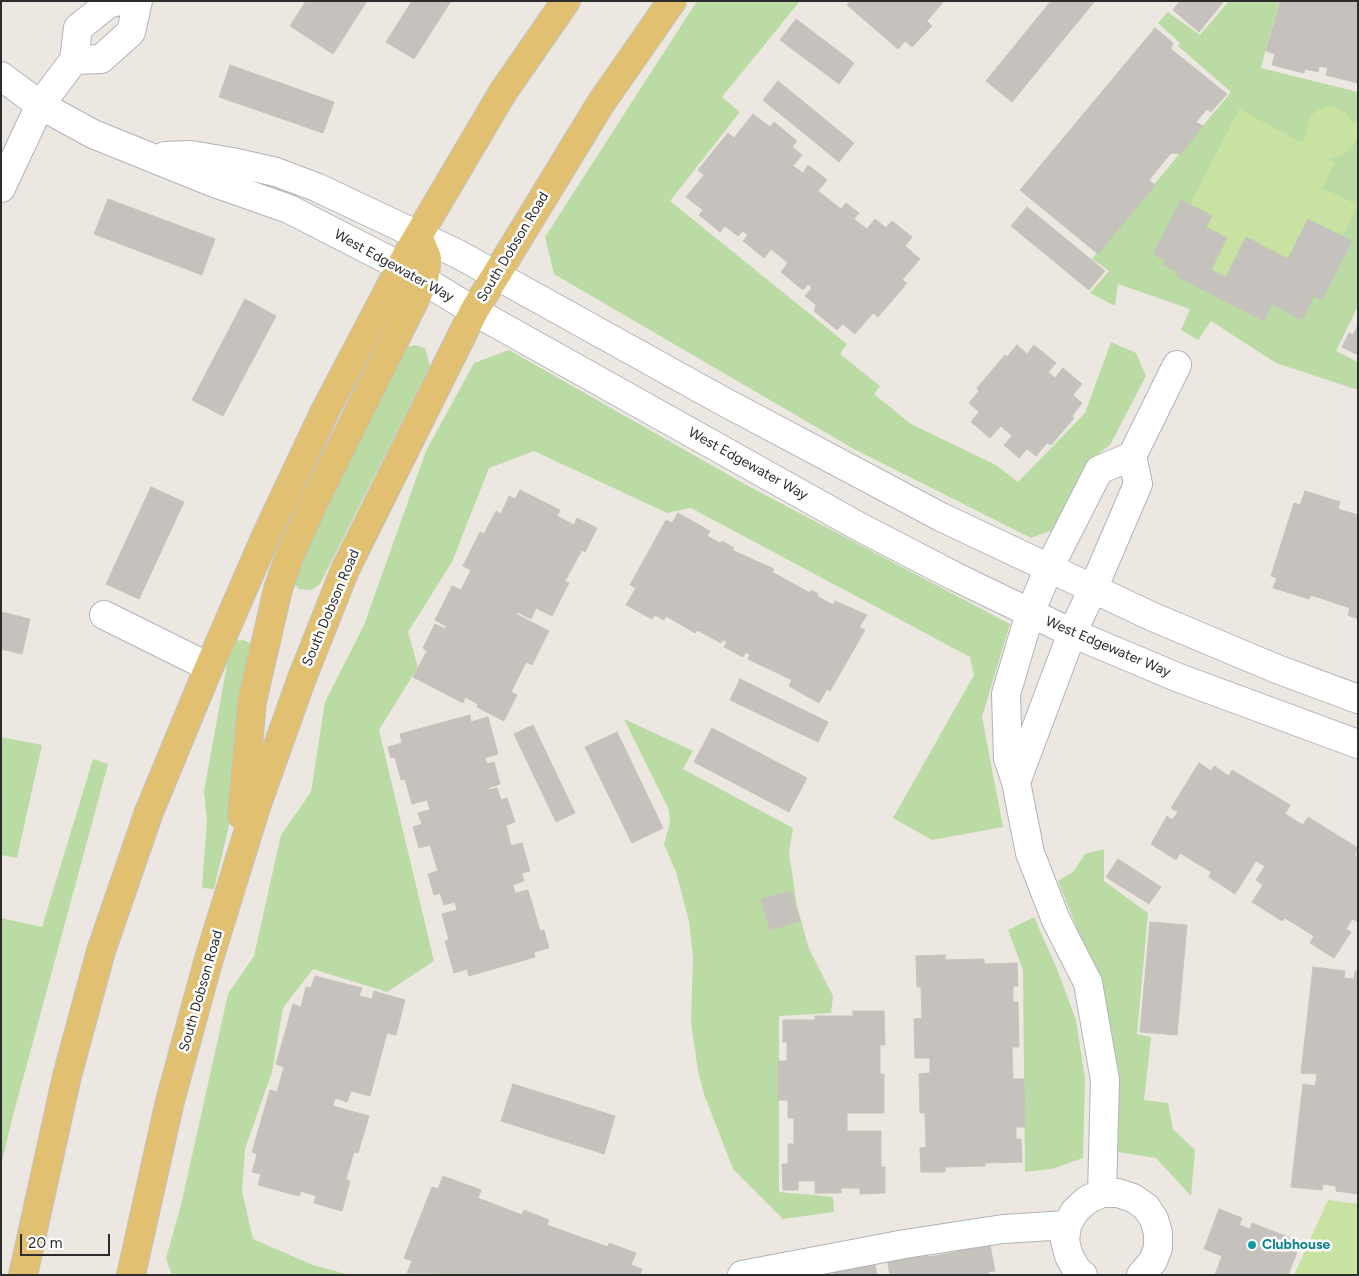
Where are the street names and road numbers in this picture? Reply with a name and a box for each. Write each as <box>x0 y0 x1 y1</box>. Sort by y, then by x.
street label: South Dobson Road <box>474 189 552 305</box>
street label: West Edgewater Way <box>331 226 457 306</box>
street label: West Edgewater Way <box>685 424 811 504</box>
street label: South Dobson Road <box>299 547 363 669</box>
street label: West Edgewater Way <box>1043 613 1173 681</box>
street label: South Dobson Road <box>176 929 226 1053</box>

